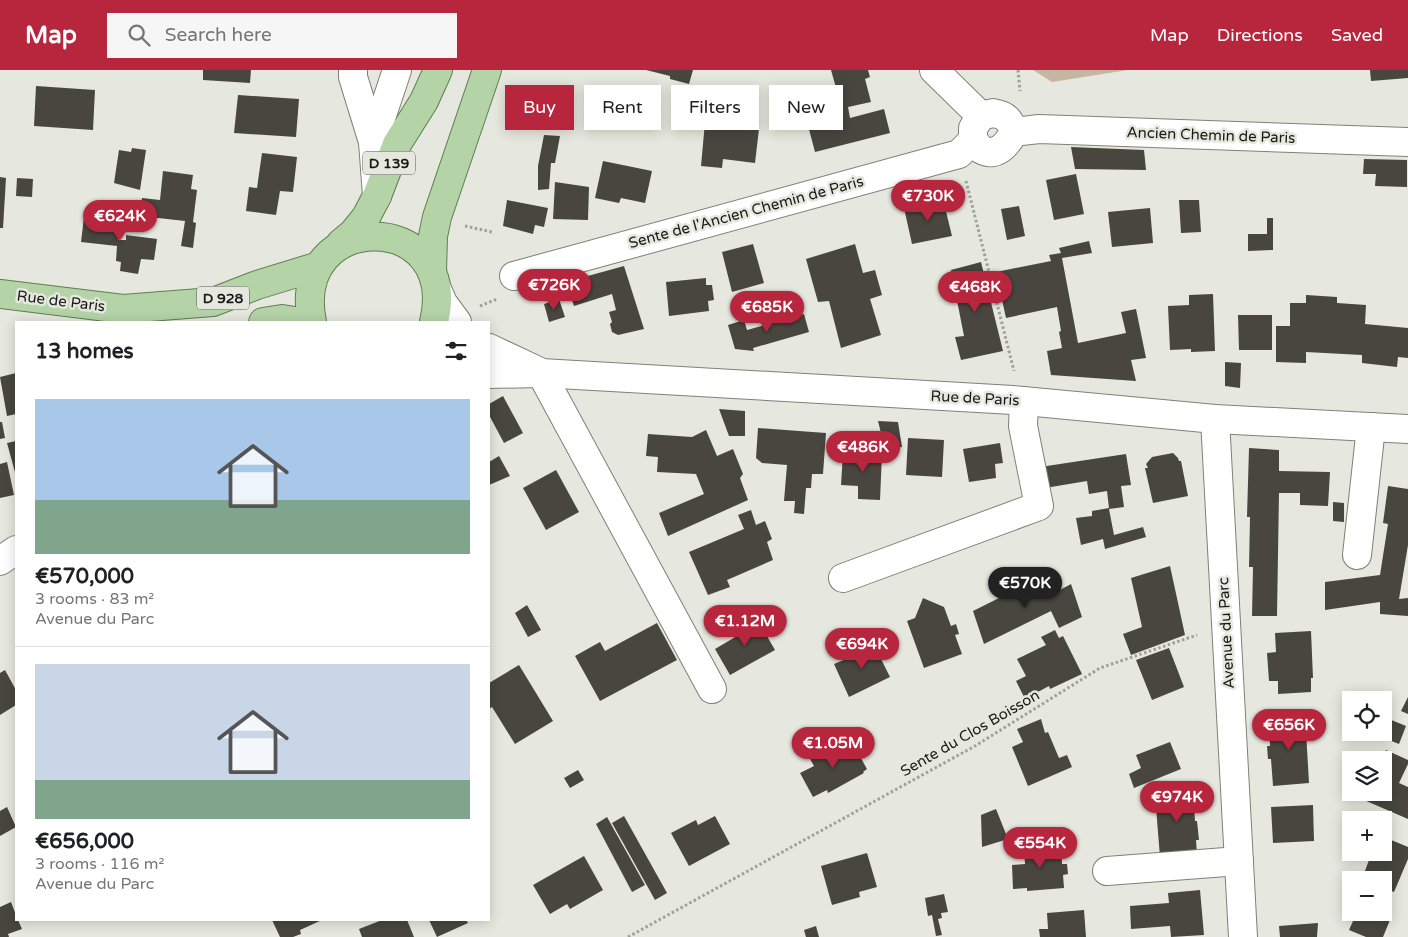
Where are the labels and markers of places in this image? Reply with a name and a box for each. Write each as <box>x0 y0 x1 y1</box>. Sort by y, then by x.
pin: €730K <box>893 180 963 222</box>
pin: €624K <box>85 200 155 242</box>
pin: €726K <box>519 268 589 311</box>
pin: €468K <box>940 270 1010 313</box>
pin: €685K <box>732 290 802 333</box>
pin: €486K <box>828 430 898 473</box>
pin: €570K <box>990 566 1060 609</box>
pin: €1.12M <box>704 604 786 647</box>
pin: €694K <box>827 628 897 670</box>
pin: €656K <box>1254 708 1324 751</box>
pin: €1.05M <box>792 726 874 769</box>
pin: €974K <box>1142 780 1212 823</box>
pin: €554K <box>1005 826 1075 869</box>

